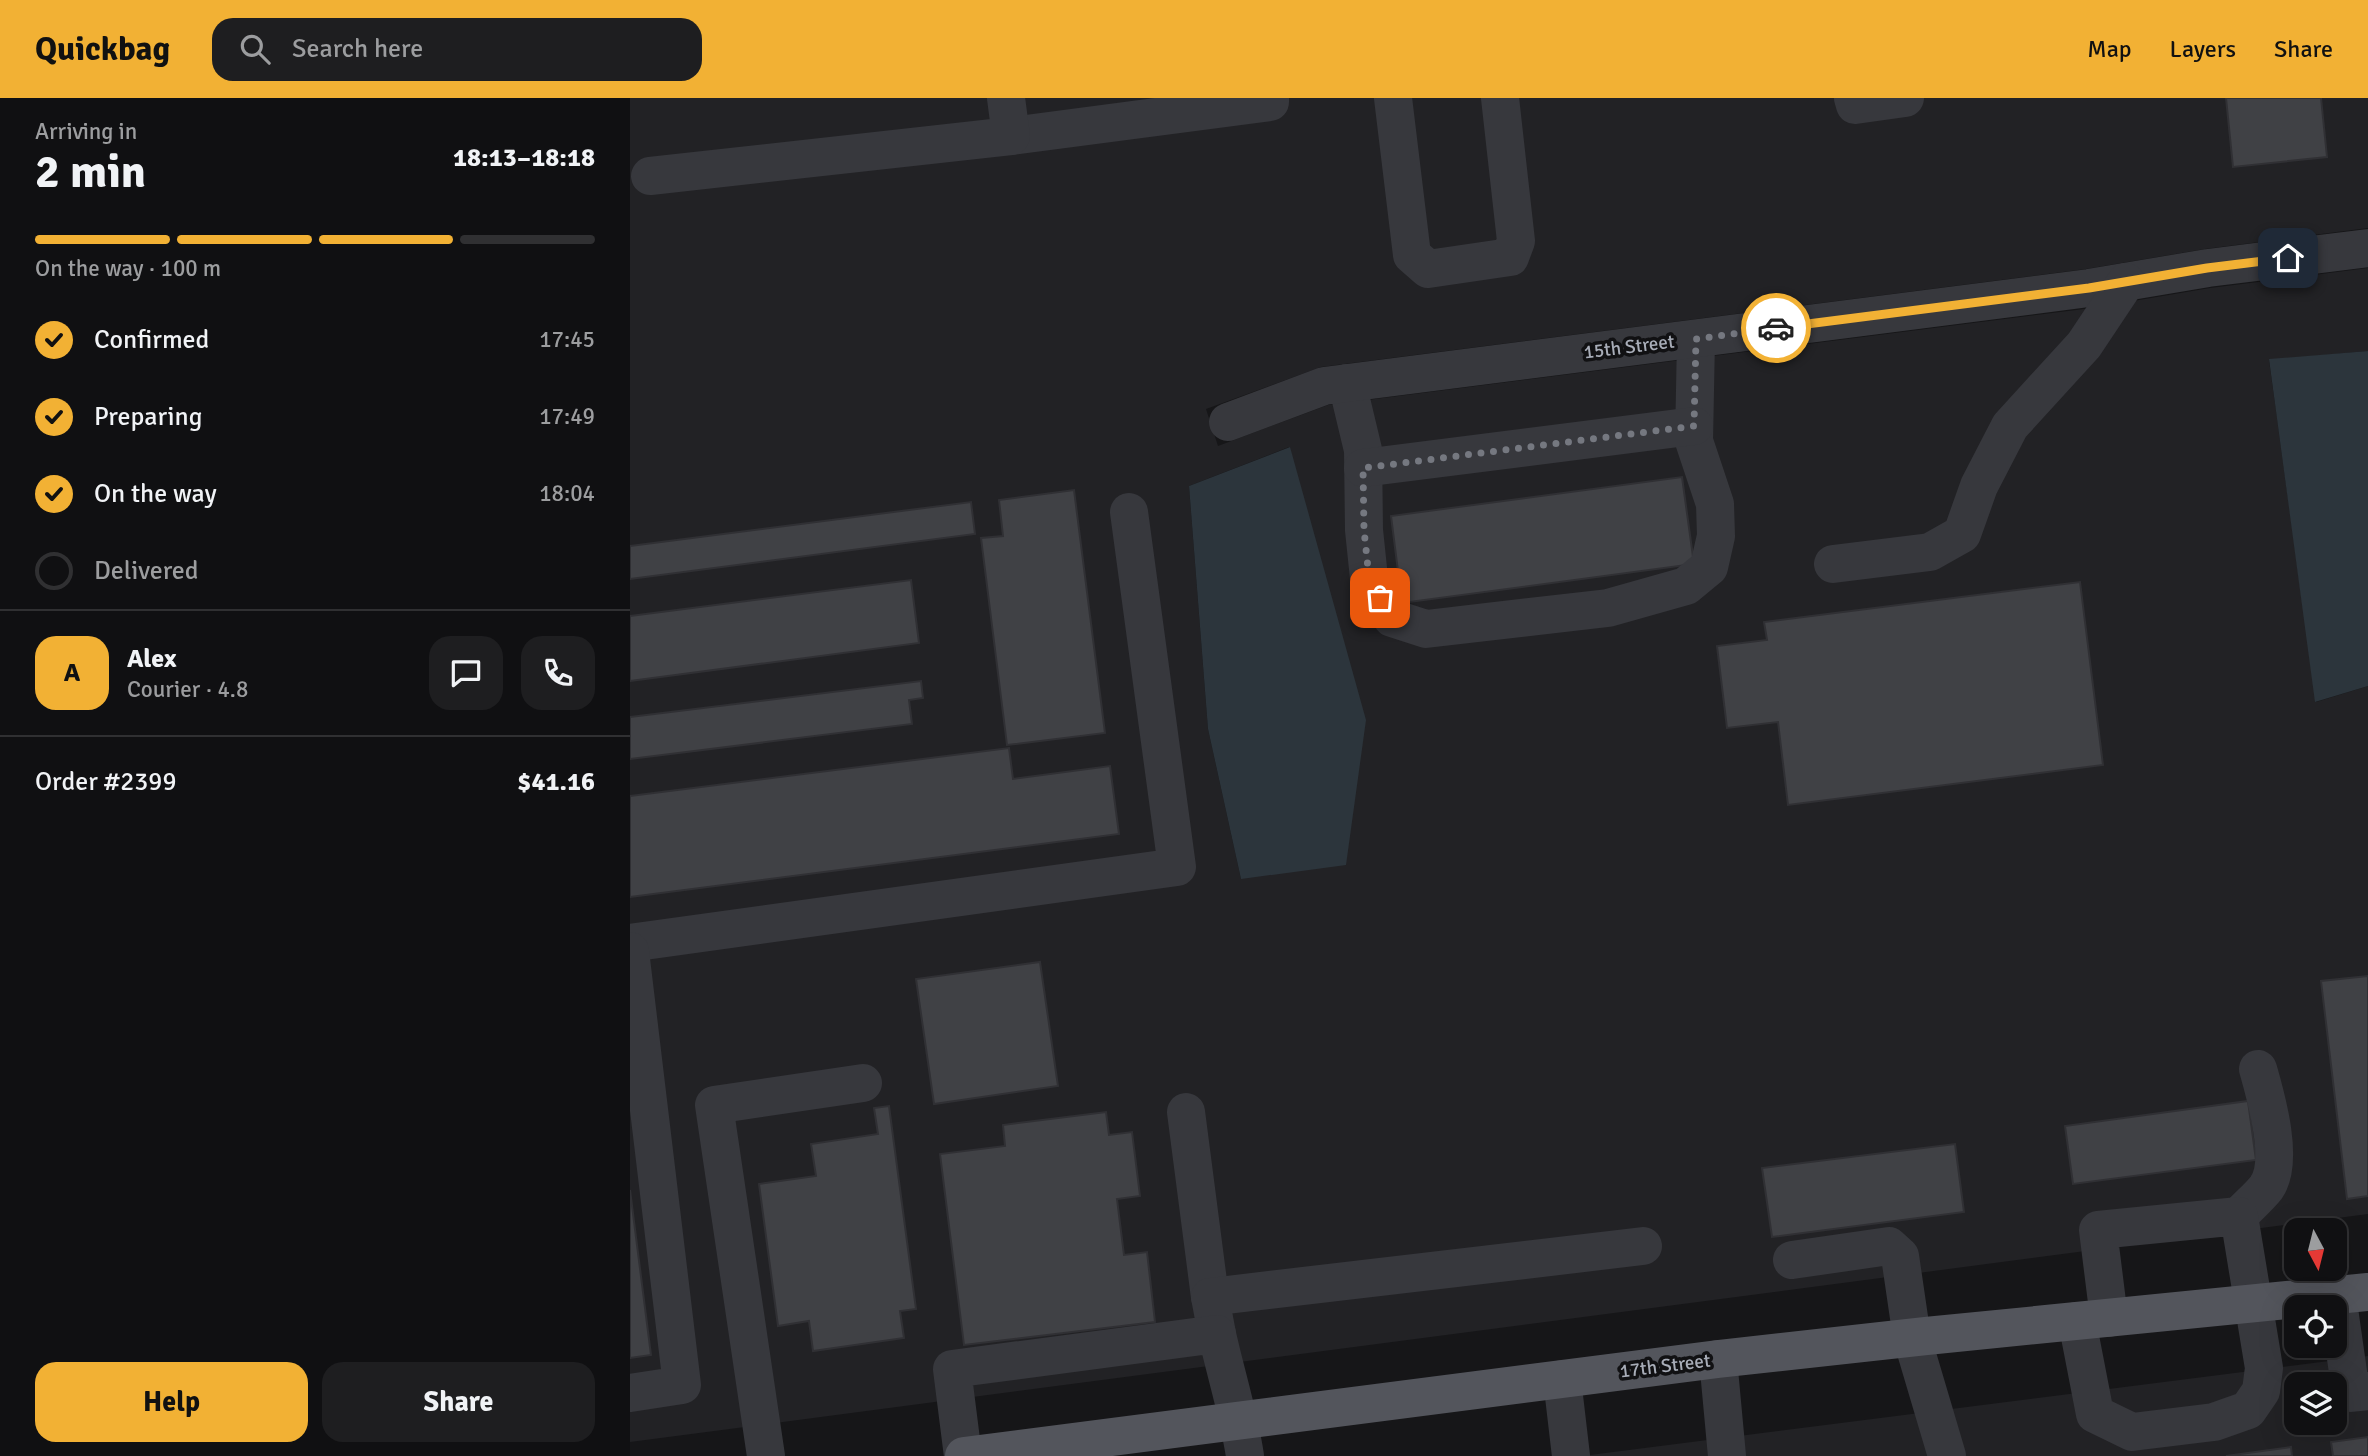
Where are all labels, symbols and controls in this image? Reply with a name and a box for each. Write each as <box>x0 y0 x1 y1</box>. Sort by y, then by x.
search box <box>212 18 702 81</box>
text: Quickbag <box>35 29 170 70</box>
icon: search <box>236 30 274 68</box>
text: Search here <box>292 33 423 65</box>
text: Map <box>2087 34 2132 64</box>
text: Layers <box>2170 34 2236 64</box>
text: Share <box>2274 34 2333 64</box>
text: Arriving in <box>35 117 137 146</box>
text: 18:13–18:18 <box>453 142 595 174</box>
text: 2 min <box>35 144 146 200</box>
pin <box>2258 228 2318 288</box>
icon: home <box>2269 239 2307 277</box>
text: On the way · 100 m <box>35 254 221 283</box>
courier <box>1741 293 1811 363</box>
icon: car <box>1757 309 1795 347</box>
icon: check <box>35 321 73 359</box>
text: Confirmed <box>94 324 209 356</box>
text: 17:45 <box>539 325 595 354</box>
street label: 15th Street <box>1582 329 1676 364</box>
icon: check <box>35 398 73 436</box>
text: Preparing <box>94 401 202 433</box>
text: 17:49 <box>539 402 595 431</box>
icon: check <box>35 475 73 513</box>
text: On the way <box>94 478 217 510</box>
text: 18:04 <box>539 479 595 508</box>
text: Delivered <box>94 555 199 587</box>
pin <box>1350 568 1410 628</box>
icon: bag <box>1361 579 1399 617</box>
button: chat <box>429 636 503 710</box>
button: phone <box>521 636 595 710</box>
text: Alex <box>127 643 177 675</box>
text: A <box>64 657 80 689</box>
text: Courier · 4.8 <box>127 675 248 704</box>
text: Order #2399 <box>35 766 176 798</box>
text: $41.16 <box>517 766 595 798</box>
north arrow <box>2284 1218 2347 1281</box>
map controls <box>2284 1218 2347 1435</box>
button: locate <box>2284 1295 2347 1358</box>
street label: 17th Street <box>1618 1348 1712 1383</box>
button: Help <box>35 1362 308 1442</box>
button: Share <box>322 1362 595 1442</box>
button: layers <box>2284 1372 2347 1435</box>

